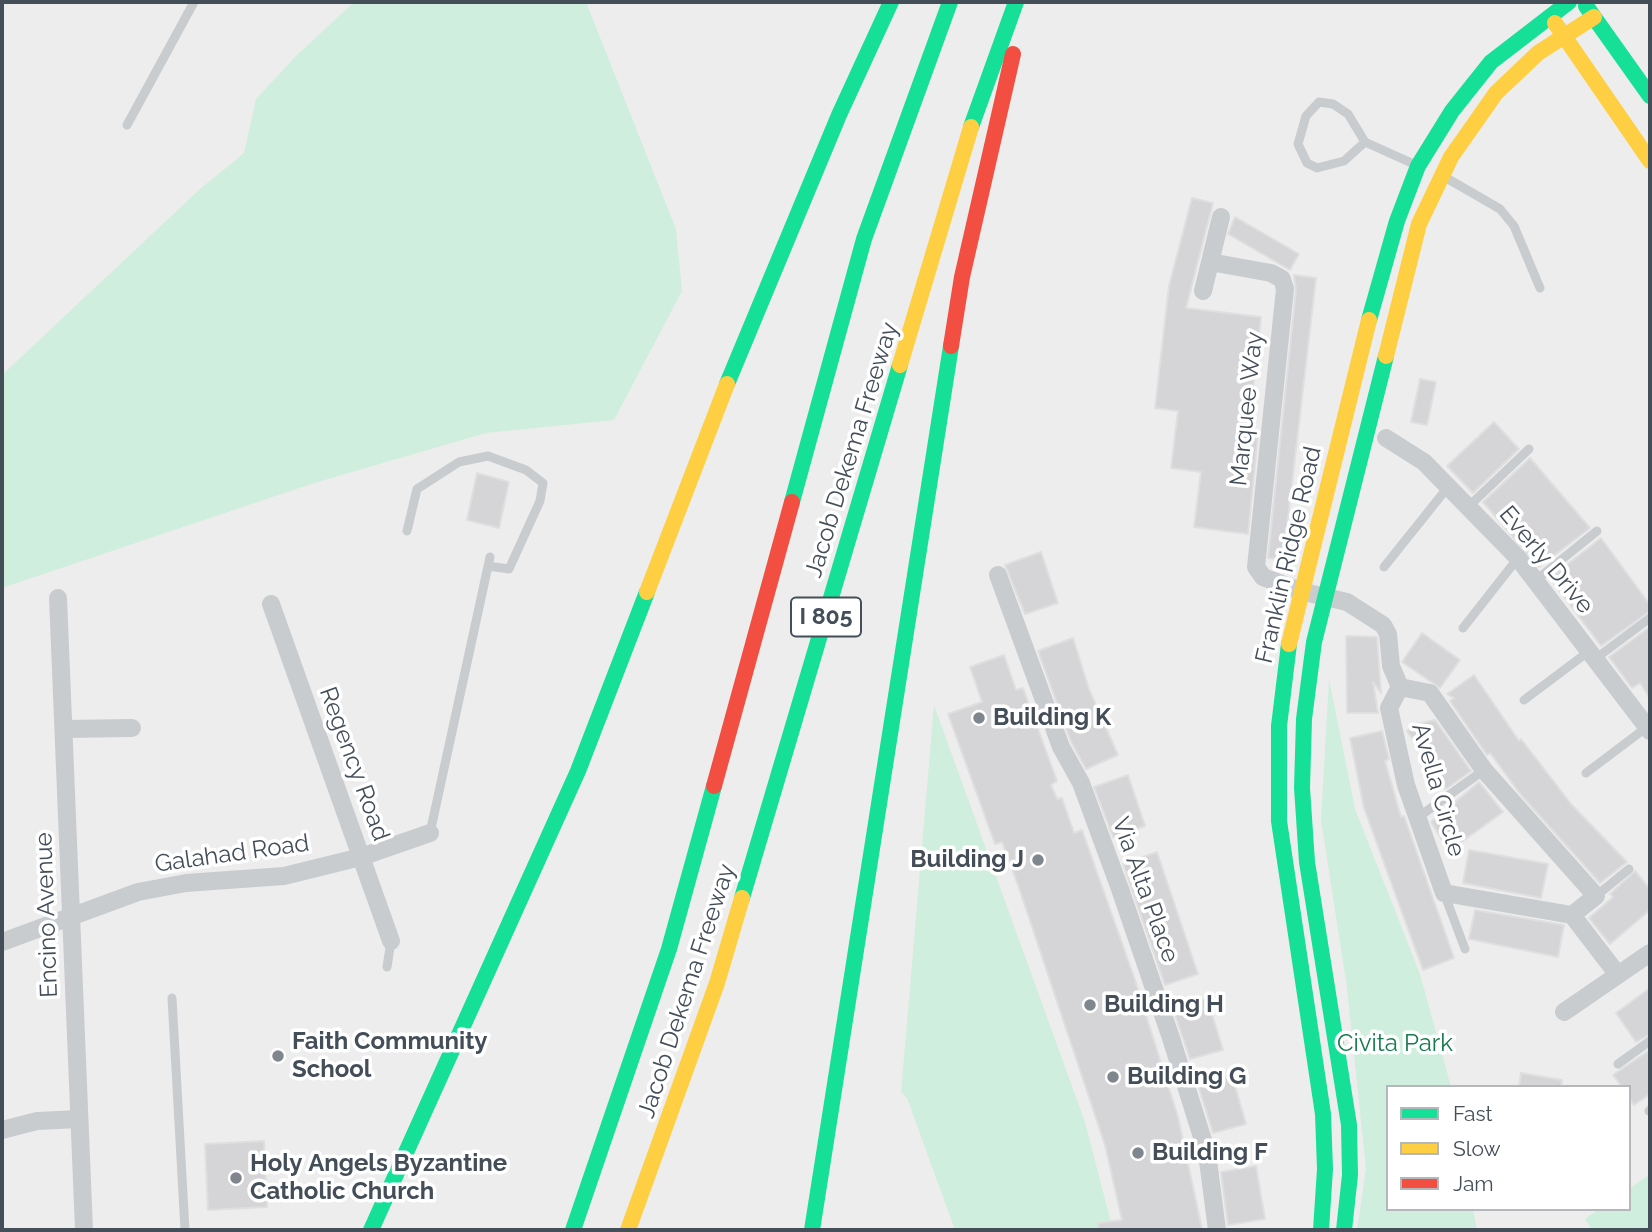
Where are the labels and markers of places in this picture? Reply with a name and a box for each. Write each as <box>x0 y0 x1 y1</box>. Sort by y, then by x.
place label: Building K <box>993 704 1111 732</box>
marker: Building K <box>971 710 987 726</box>
place label: Building J <box>910 846 1024 874</box>
marker: Building J <box>1030 852 1046 868</box>
place label: Building H <box>1104 991 1224 1019</box>
marker: Building H <box>1082 997 1098 1013</box>
place label: Faith Community School <box>292 1028 488 1084</box>
marker: Faith Community School <box>270 1048 286 1064</box>
place label: Building G <box>1127 1063 1246 1091</box>
marker: Building G <box>1105 1069 1121 1085</box>
place label: Building F <box>1152 1139 1268 1167</box>
marker: Building F <box>1130 1145 1146 1161</box>
place label: Holy Angels Byzantine Catholic Church <box>250 1150 507 1206</box>
marker: Holy Angels Byzantine Catholic Church <box>228 1170 244 1186</box>

